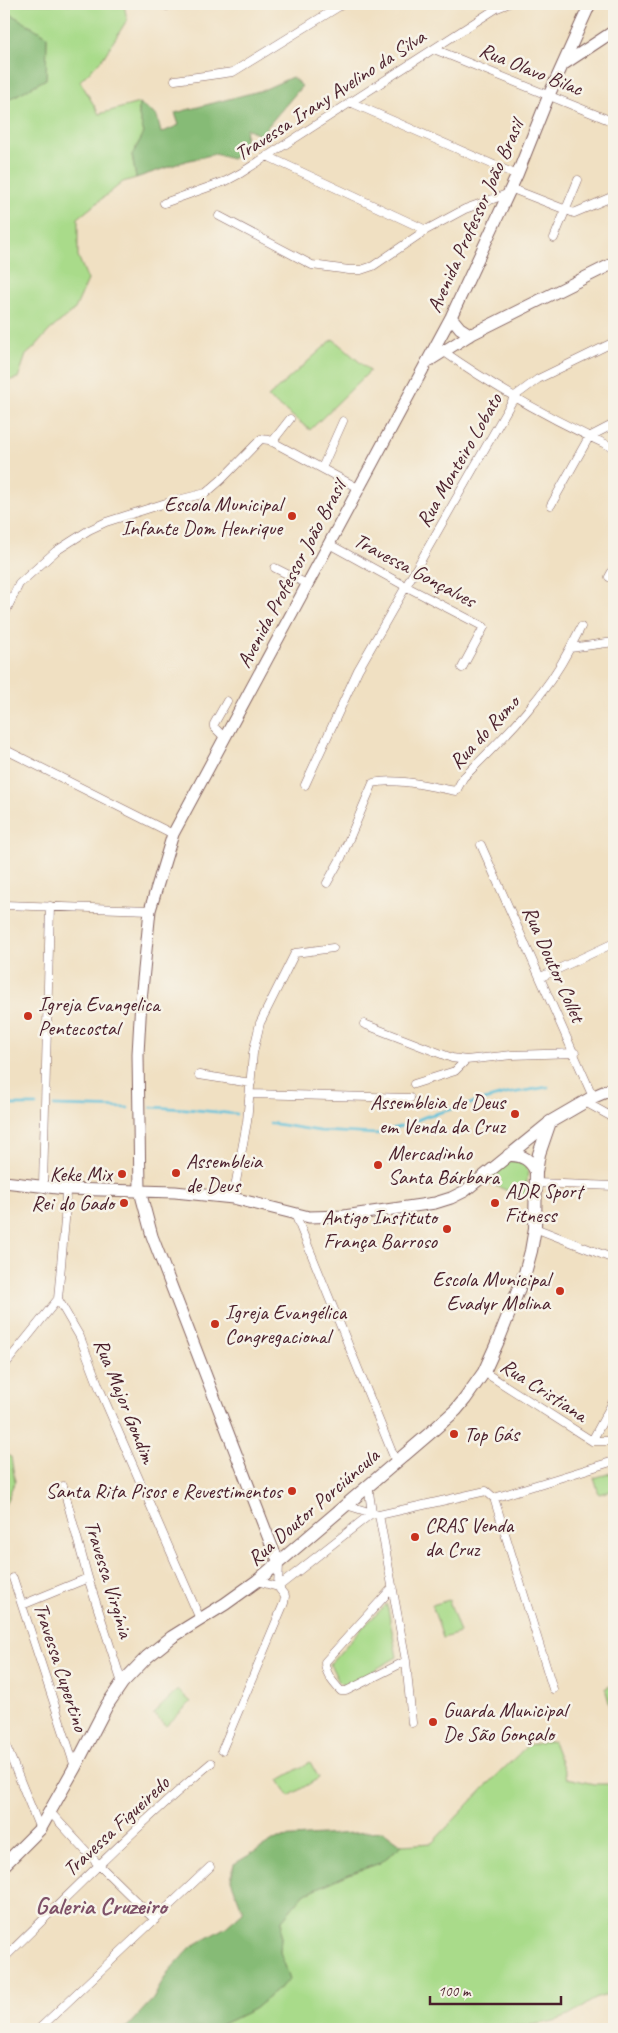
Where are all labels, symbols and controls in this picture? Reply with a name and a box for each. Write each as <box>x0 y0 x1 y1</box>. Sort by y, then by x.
street label: Travessa Irany Avelino da Silva <box>230 23 432 166</box>
street label: Rua Olavo Bilac <box>476 37 588 102</box>
street label: Avenida Professor João Brasil <box>421 112 531 316</box>
street label: Rua Monteiro Lobato <box>410 387 509 531</box>
street label: Avenida Professor João Brasil <box>231 473 353 672</box>
place label: Escola Municipal Infante Dom Henrique <box>121 491 285 541</box>
marker: Escola Municipal Infante Dom Henrique <box>286 510 298 522</box>
street label: Travessa Gonçalves <box>349 527 482 614</box>
street label: Rua do Rumo <box>443 688 526 774</box>
street label: Rua Doutor Collet <box>517 902 592 1028</box>
place label: Igreja Evangelica Pentecostal <box>38 991 162 1041</box>
marker: Igreja Evangelica Pentecostal <box>22 1010 34 1022</box>
place label: Assembleia de Deus em Venda da Cruz <box>370 1089 507 1139</box>
marker: Assembleia de Deus em Venda da Cruz <box>509 1108 521 1120</box>
place label: Mercadinho Santa Bárbara <box>388 1140 500 1190</box>
place label: Assembleia de Deus <box>186 1148 264 1198</box>
marker: Mercadinho Santa Bárbara <box>372 1159 384 1171</box>
place label: Keke Mix <box>50 1161 114 1187</box>
marker: Assembleia de Deus <box>170 1167 182 1179</box>
marker: Keke Mix <box>116 1168 128 1180</box>
place label: ADR Sport Fitness <box>505 1178 585 1228</box>
place label: Rei do Gado <box>31 1190 117 1216</box>
marker: Rei do Gado <box>118 1197 130 1209</box>
marker: ADR Sport Fitness <box>489 1197 501 1209</box>
place label: Antigo Instituto França Barroso <box>322 1204 440 1254</box>
marker: Antigo Instituto França Barroso <box>441 1223 453 1235</box>
place label: Escola Municipal Evadyr Molina <box>432 1266 553 1316</box>
marker: Escola Municipal Evadyr Molina <box>554 1285 566 1297</box>
place label: Igreja Evangélica Congregacional <box>225 1299 348 1349</box>
marker: Igreja Evangélica Congregacional <box>209 1318 221 1330</box>
street label: Rua Major Gondim <box>88 1335 162 1468</box>
street label: Rua Cristiana <box>496 1352 594 1429</box>
place label: Top Gás <box>464 1421 521 1447</box>
marker: Top Gás <box>448 1428 460 1440</box>
street label: Rua Doutor Porciúncula <box>242 1442 385 1571</box>
place label: Santa Rita Pisos e Revestimentos <box>45 1478 284 1504</box>
marker: Santa Rita Pisos e Revestimentos <box>286 1485 298 1497</box>
place label: CRAS Venda da Cruz <box>425 1512 515 1562</box>
street label: Travessa Virgínia <box>79 1517 140 1642</box>
marker: CRAS Venda da Cruz <box>409 1531 421 1543</box>
street label: Travessa Cupertino <box>28 1599 95 1736</box>
place label: Guarda Municipal De São Gonçalo <box>443 1697 570 1747</box>
marker: Guarda Municipal De São Gonçalo <box>427 1716 439 1728</box>
street label: Travessa Figueiredo <box>57 1769 176 1882</box>
district label: Galeria Cruzeiro <box>35 1891 169 1921</box>
scale bar <box>430 1973 562 2005</box>
text: 100 m <box>438 1982 472 2001</box>

